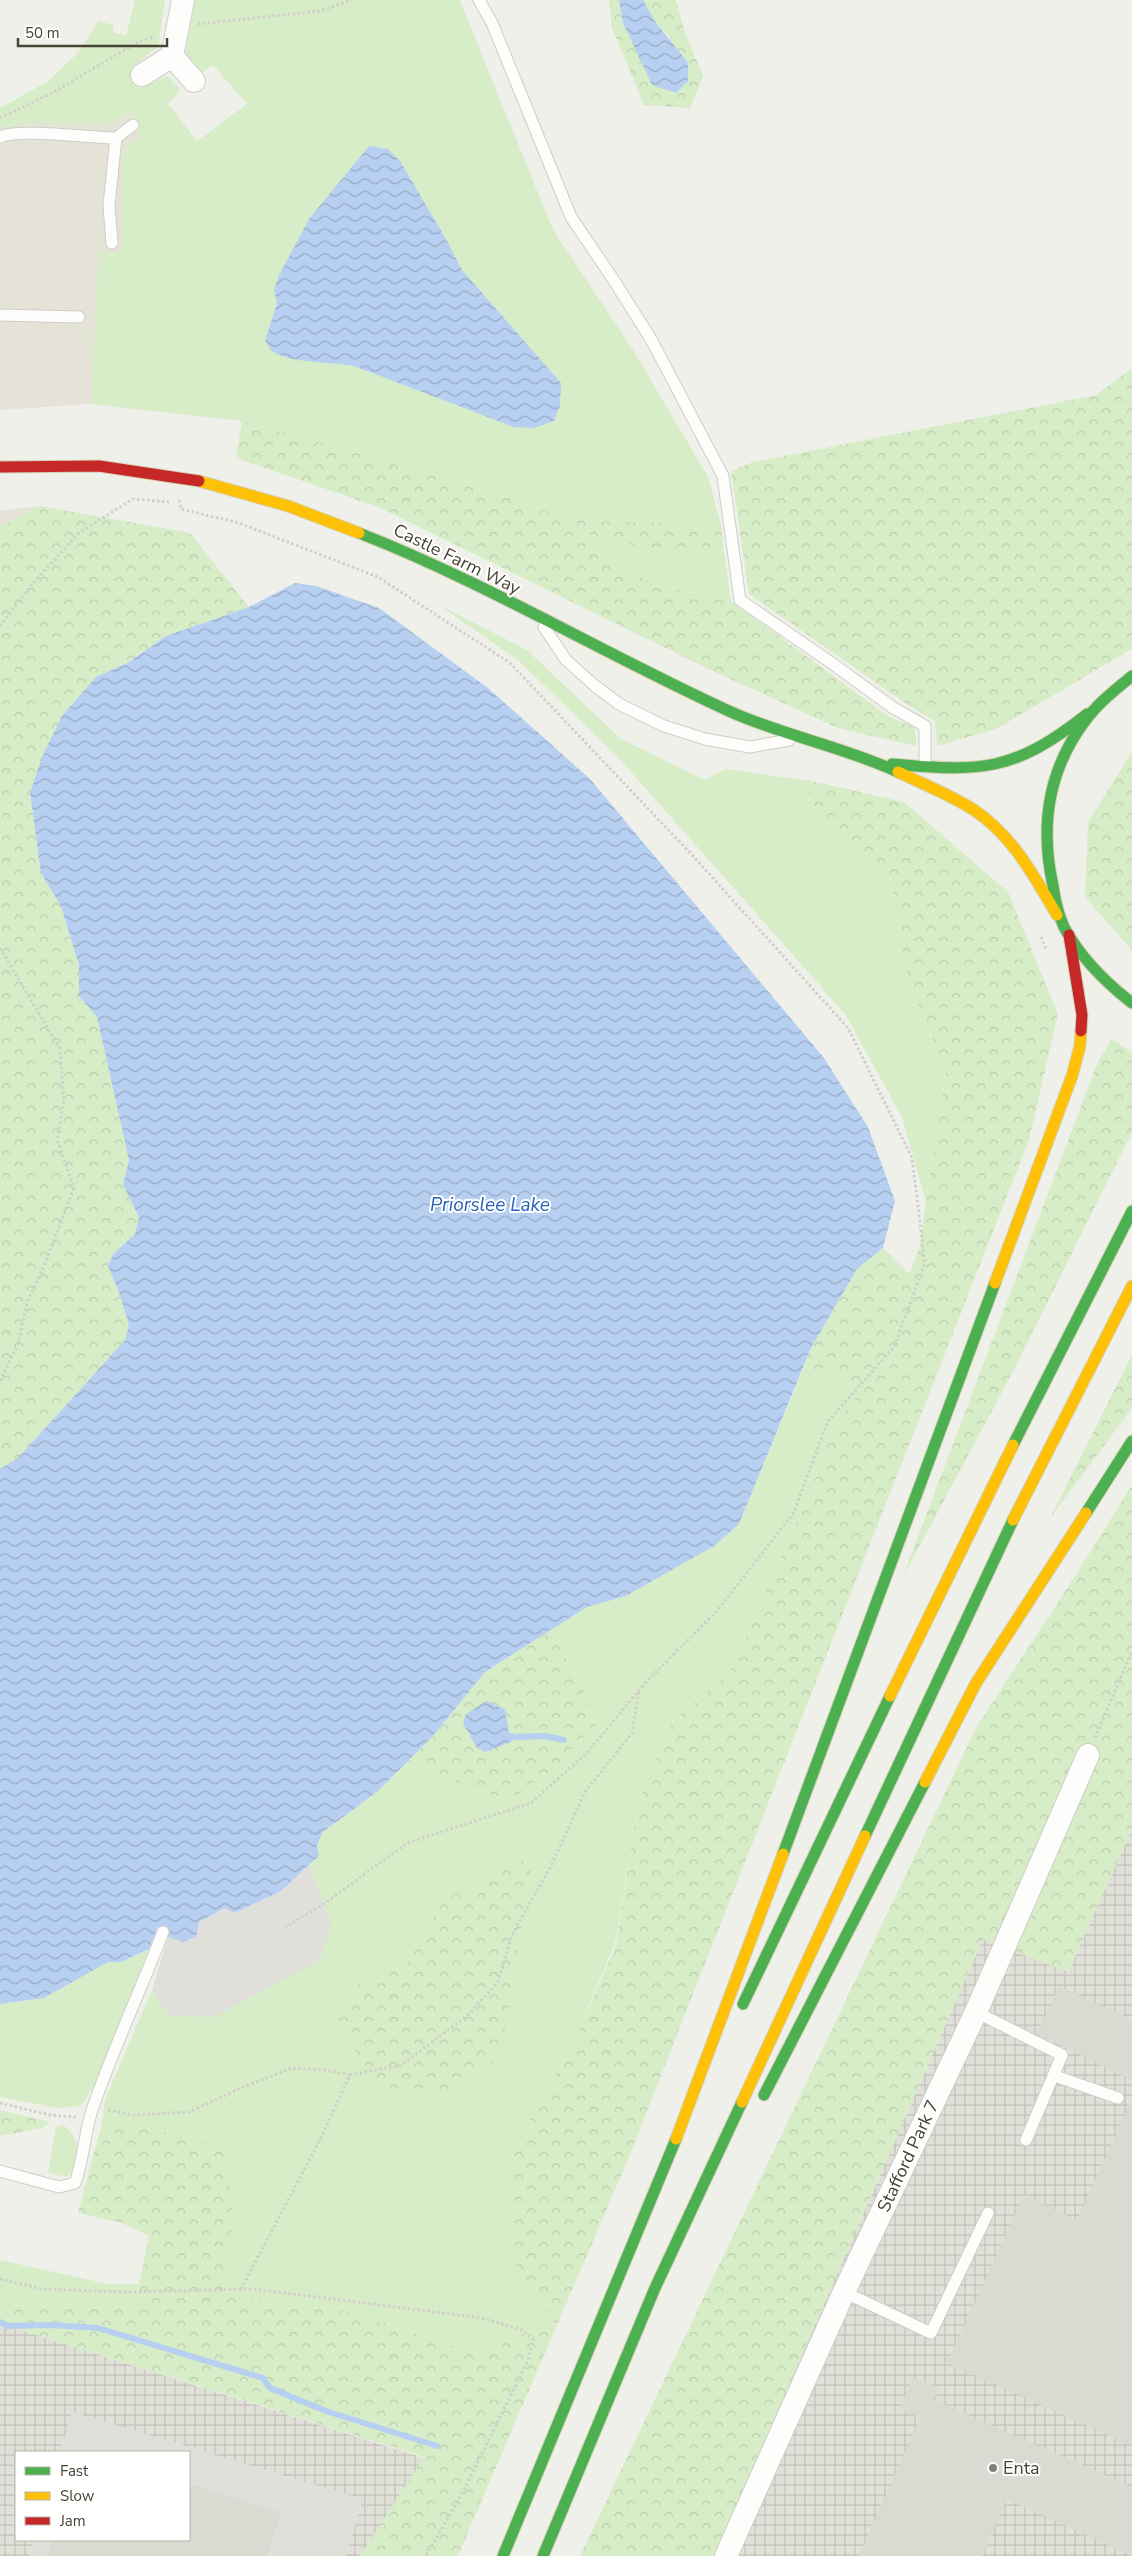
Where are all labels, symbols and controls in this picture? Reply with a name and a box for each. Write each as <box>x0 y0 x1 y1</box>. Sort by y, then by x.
scale bar <box>18 15 166 47</box>
text: 50 m <box>25 23 60 43</box>
street label: Castle Farm Way <box>389 518 525 601</box>
water label: Priorslee Lake <box>430 1192 550 1218</box>
street label: Stafford Park 7 <box>872 2096 944 2216</box>
legend <box>15 2451 190 2541</box>
place label: Enta <box>1003 2456 1040 2480</box>
text: Fast <box>60 2461 89 2481</box>
marker: Enta <box>987 2462 999 2474</box>
text: Slow <box>60 2486 95 2506</box>
text: Jam <box>59 2511 86 2531</box>

